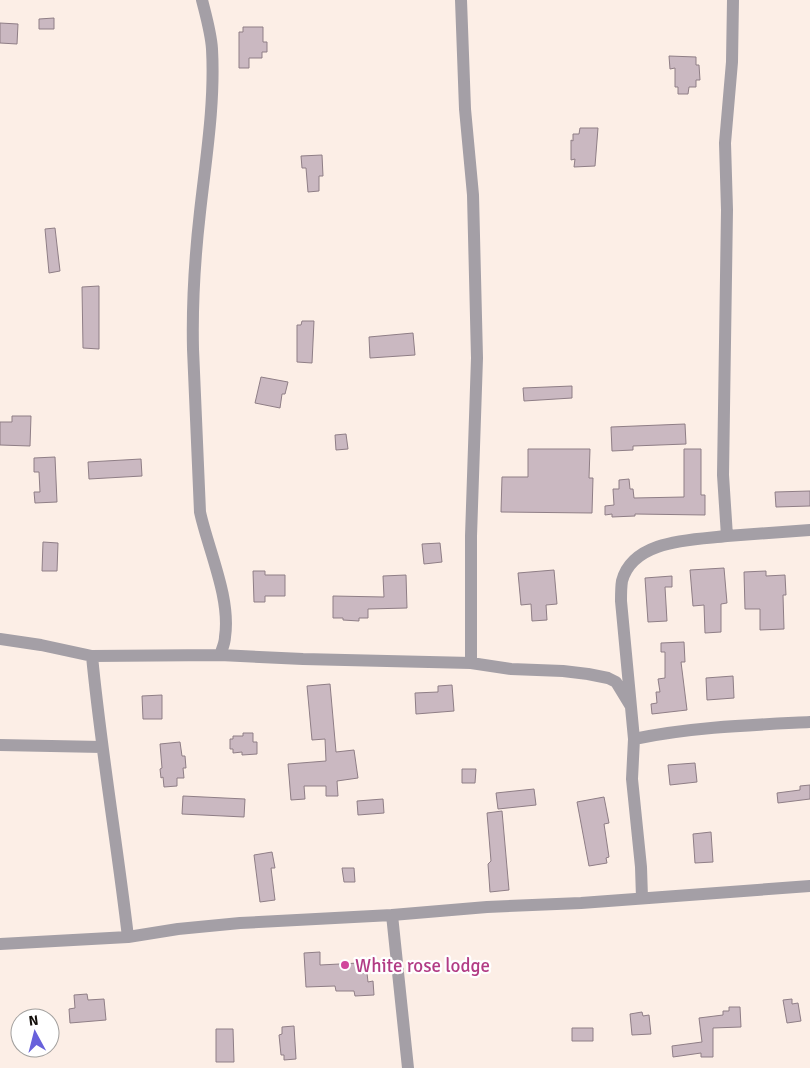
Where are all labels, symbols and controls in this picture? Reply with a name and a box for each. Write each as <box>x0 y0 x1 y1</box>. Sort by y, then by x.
place label: White rose lodge <box>355 954 490 978</box>
marker: White rose lodge <box>339 959 351 971</box>
north arrow <box>10 1008 60 1058</box>
text: N <box>28 1012 39 1030</box>

